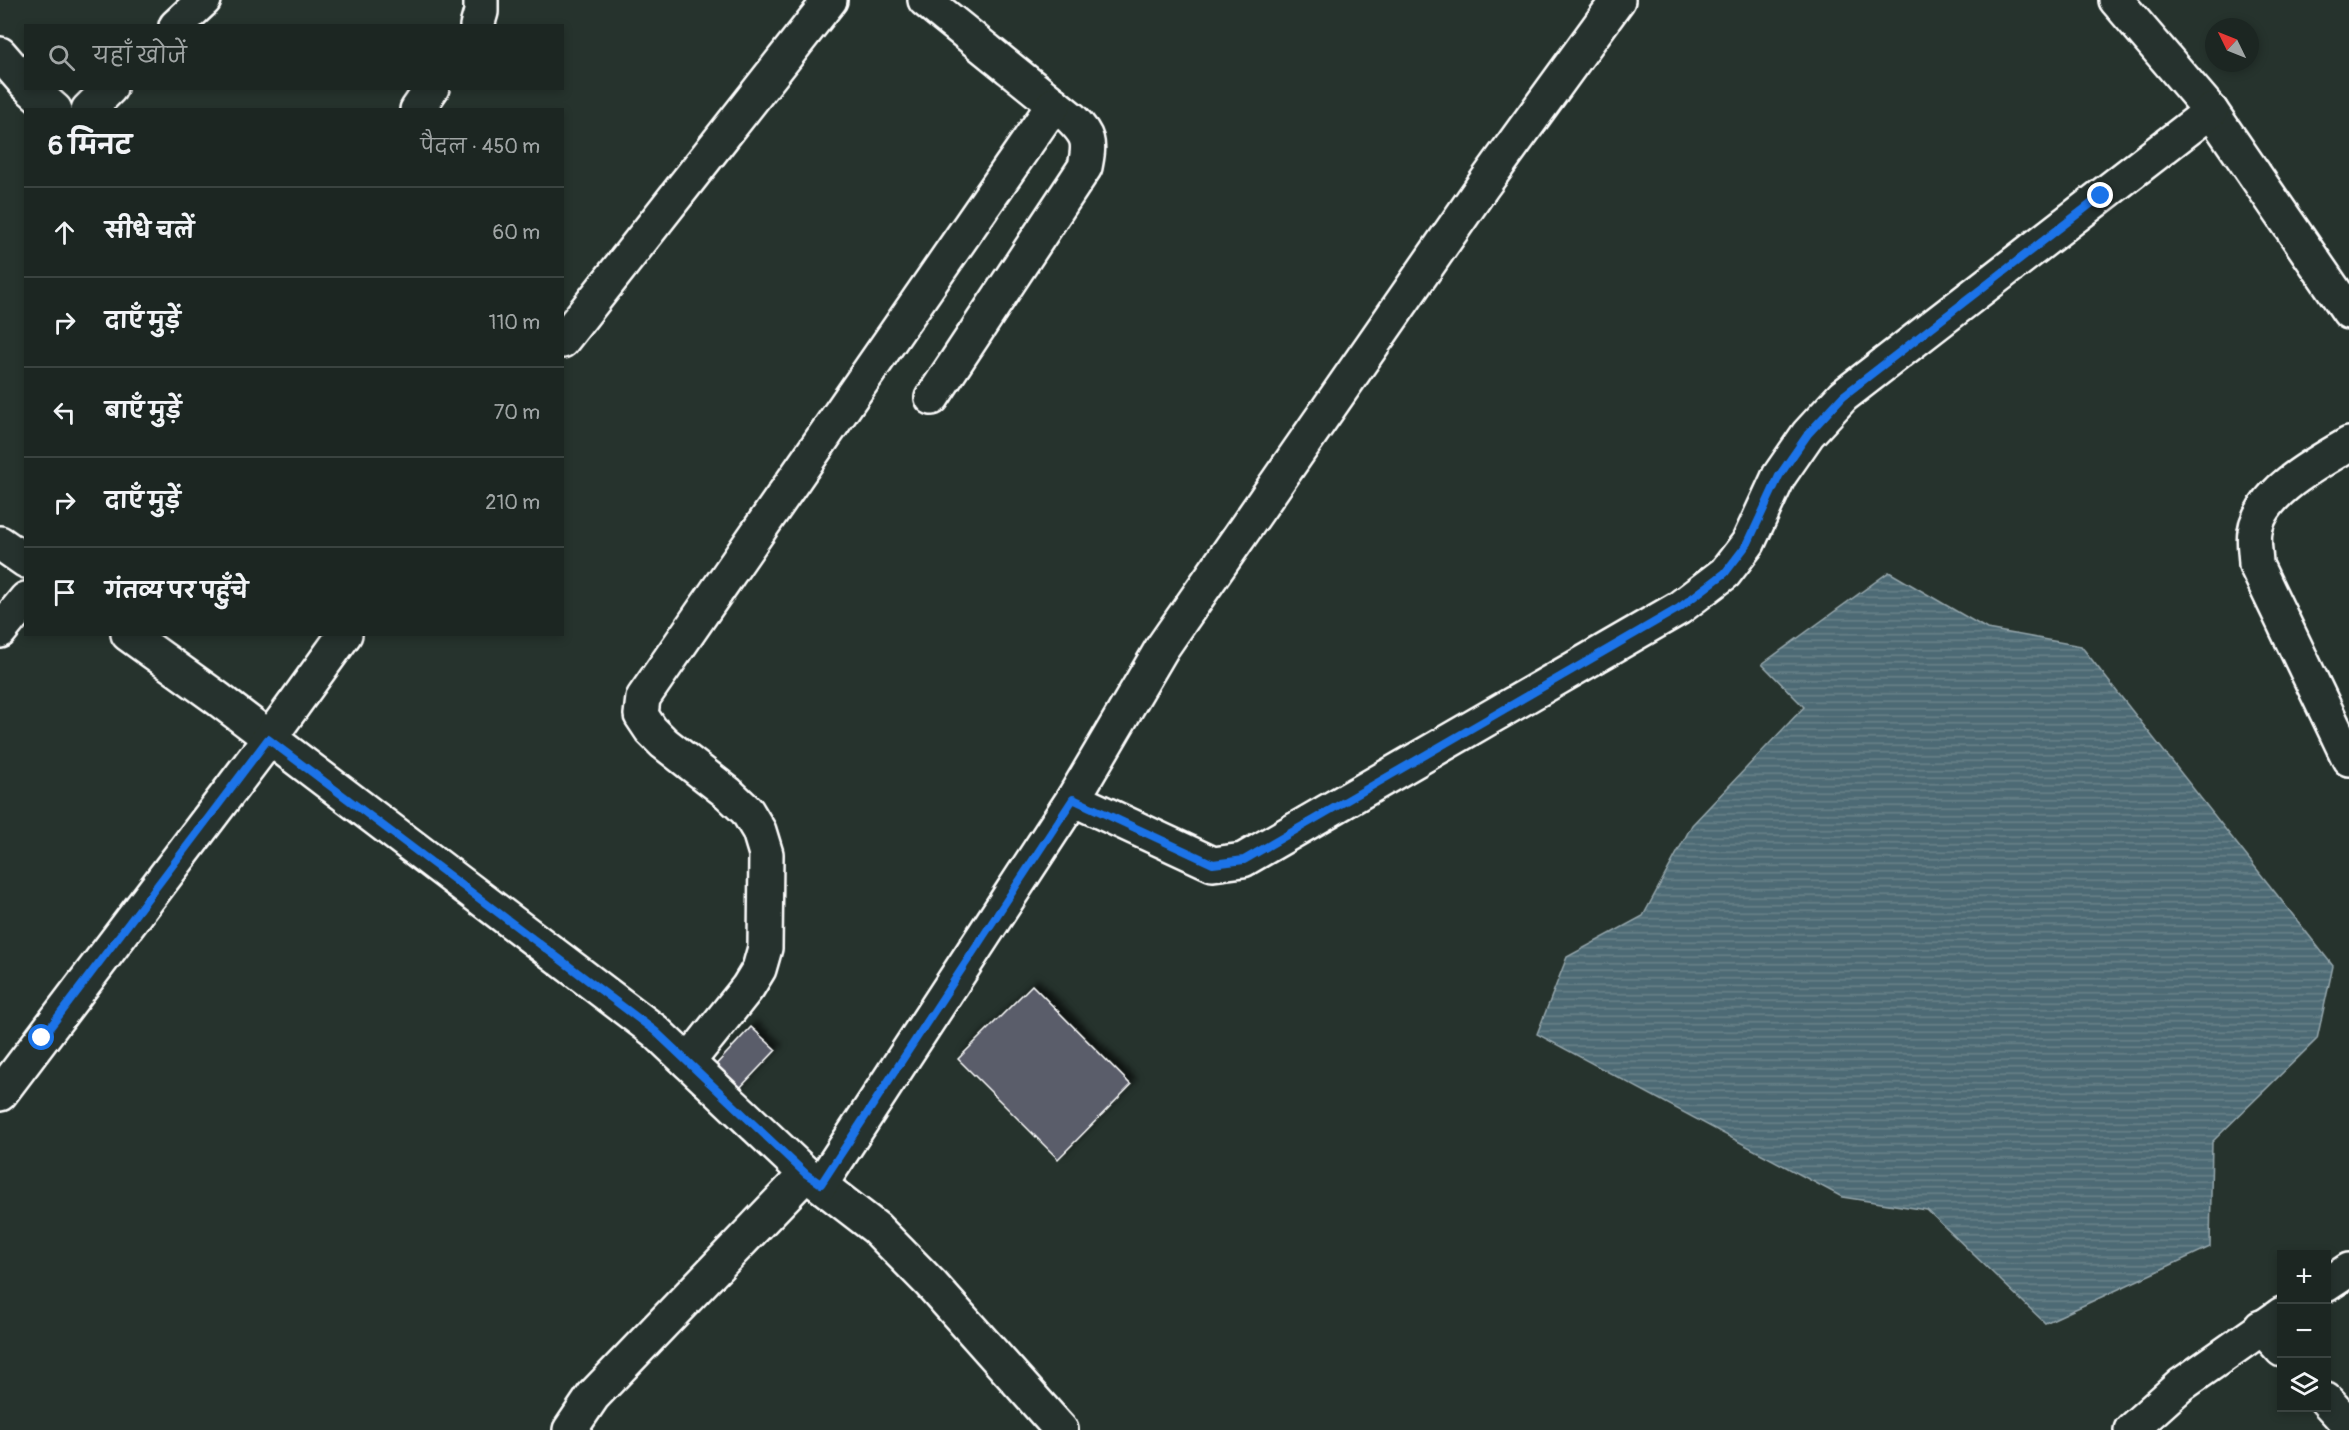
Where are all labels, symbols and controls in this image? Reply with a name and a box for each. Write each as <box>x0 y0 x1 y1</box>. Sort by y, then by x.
north arrow <box>2205 18 2259 72</box>
search box <box>24 24 564 90</box>
icon: search <box>45 41 78 74</box>
text: यहाँ खोजें <box>93 42 187 70</box>
text: 6 मिनट <box>48 130 132 162</box>
text: पैदल · 450 m <box>420 134 540 159</box>
route end <box>2087 182 2113 208</box>
icon: ahead <box>48 216 81 249</box>
text: सीधे चलें <box>105 217 194 245</box>
text: 60 m <box>493 220 540 245</box>
icon: right <box>48 306 81 339</box>
text: दाएँ मुड़ें <box>105 307 181 335</box>
text: 110 m <box>489 310 540 335</box>
icon: left <box>48 396 81 429</box>
text: बाएँ मुड़ें <box>105 397 181 425</box>
text: 70 m <box>494 400 540 425</box>
icon: right <box>48 486 81 519</box>
text: दाएँ मुड़ें <box>105 487 181 515</box>
text: 210 m <box>485 490 540 515</box>
icon: arrive <box>48 576 81 609</box>
text: गंतव्य पर पहुँचे <box>105 577 248 605</box>
route start <box>28 1024 54 1050</box>
map controls <box>2277 1250 2331 1412</box>
button: + <box>2277 1250 2331 1304</box>
button: − <box>2277 1304 2331 1358</box>
button: layers <box>2277 1358 2331 1412</box>

